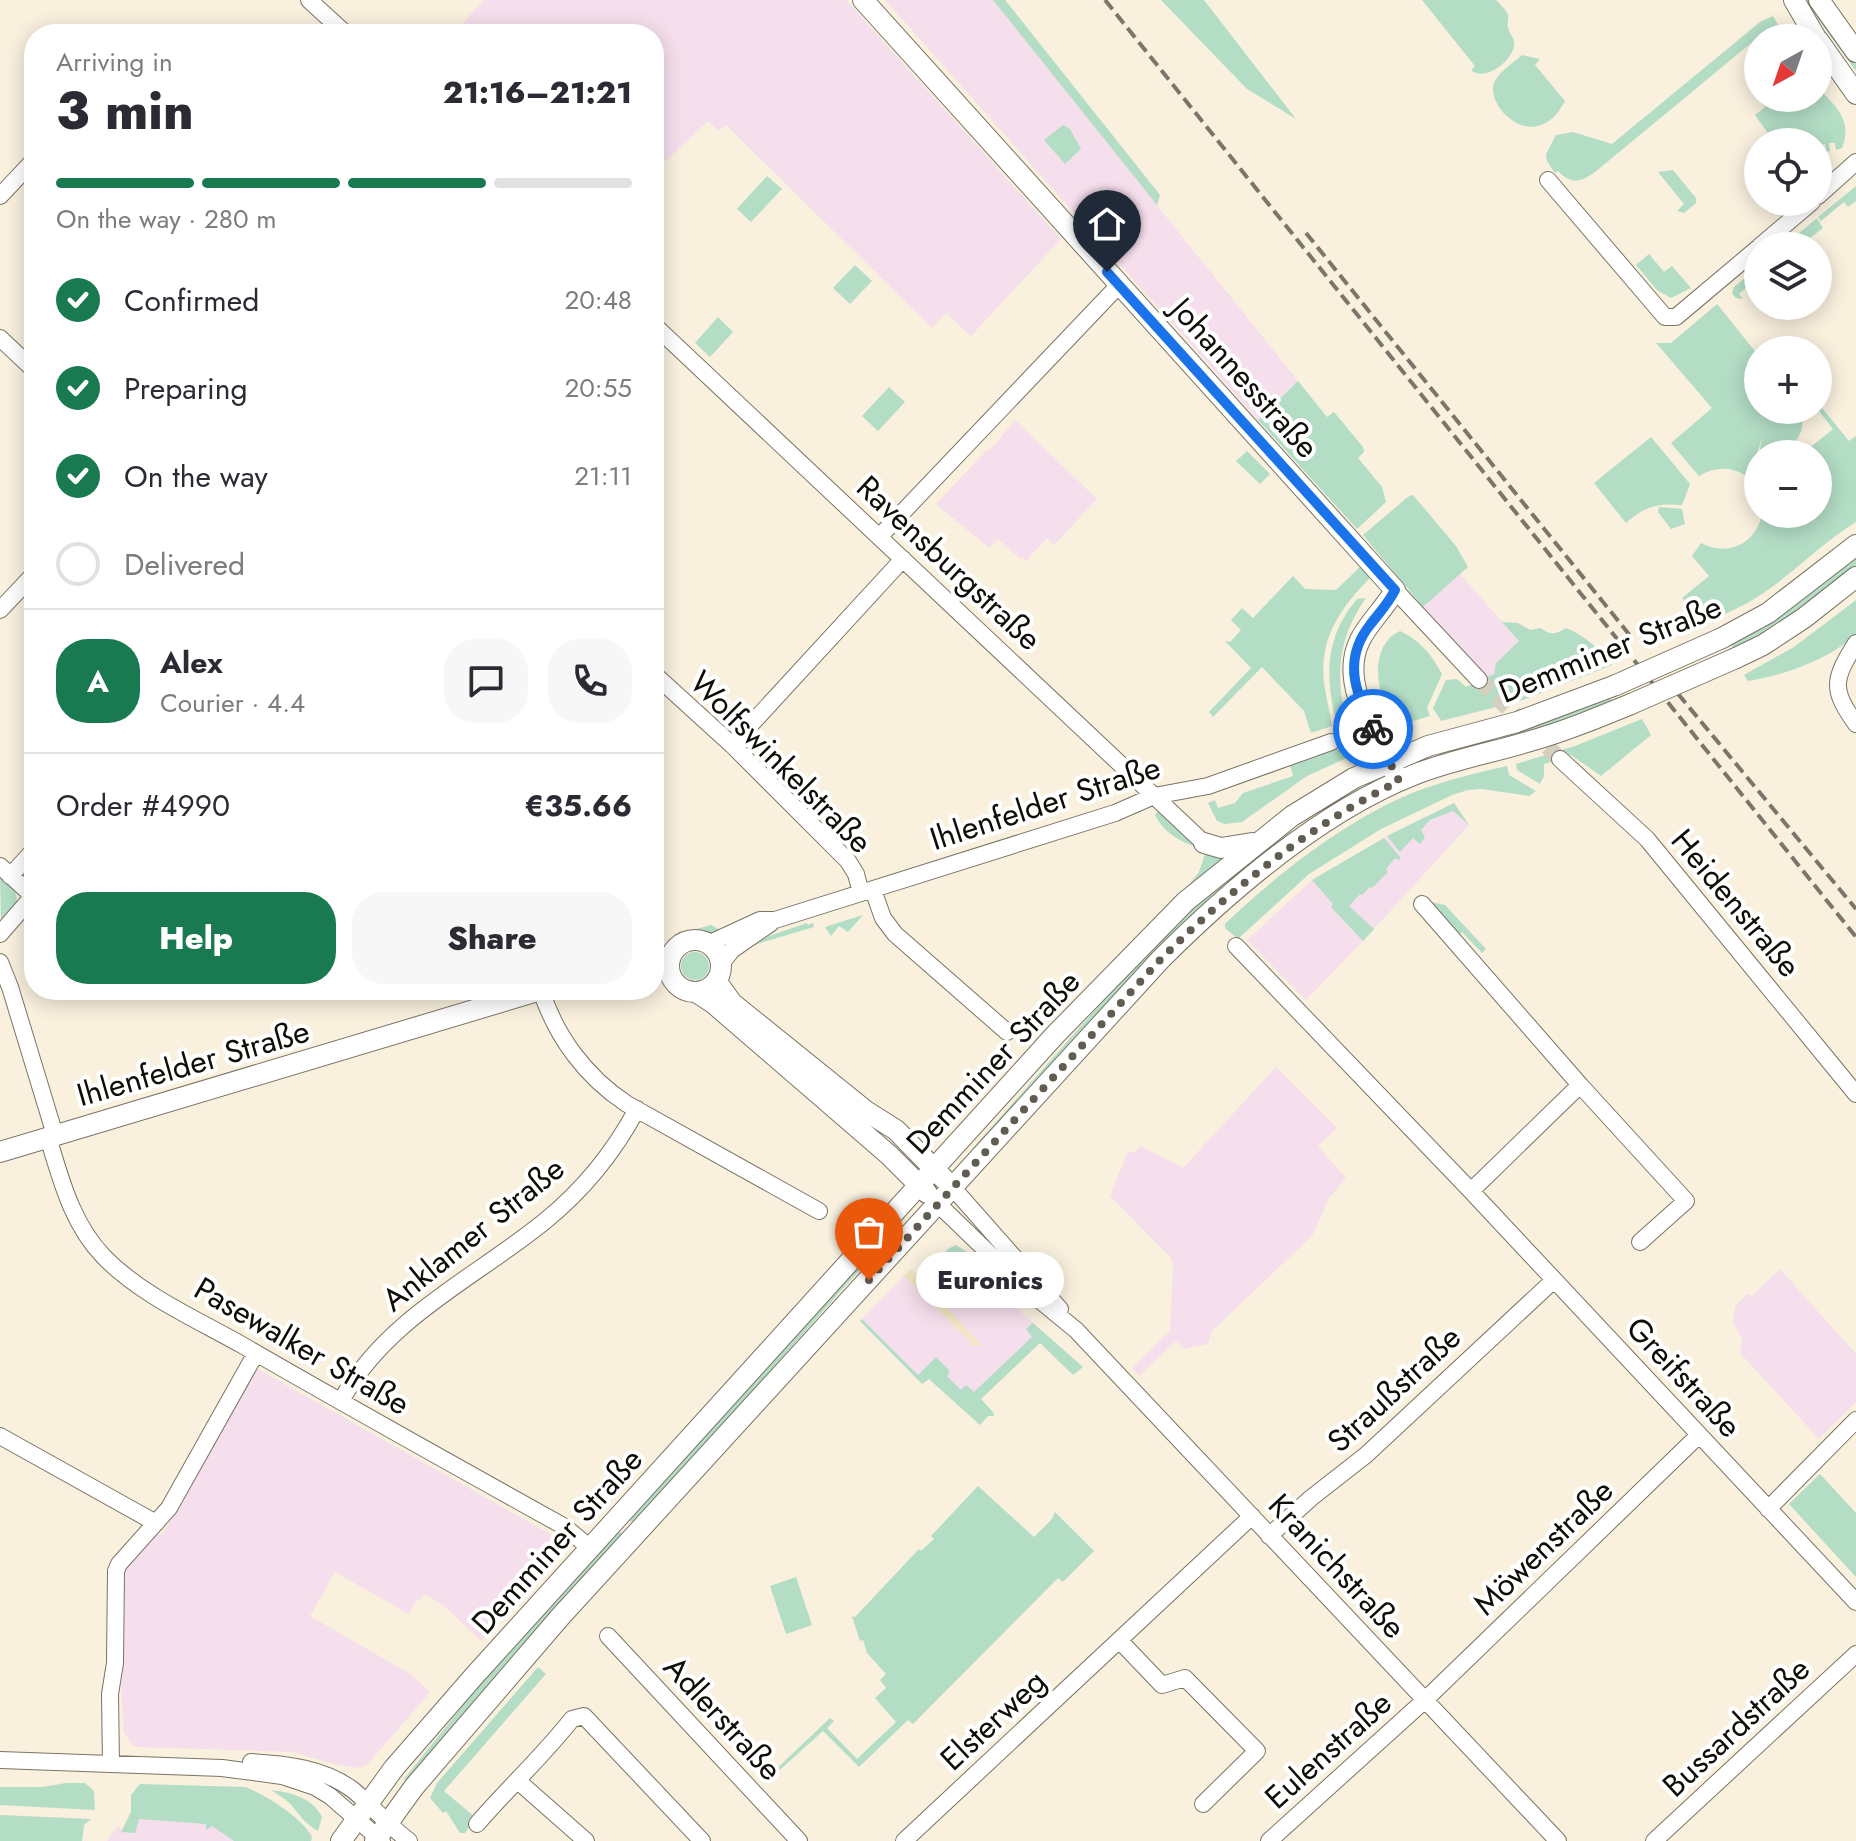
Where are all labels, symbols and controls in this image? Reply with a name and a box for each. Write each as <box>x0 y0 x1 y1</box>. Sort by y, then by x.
north arrow <box>1744 24 1832 112</box>
map controls <box>1744 24 1832 528</box>
text: Arriving in <box>56 43 173 81</box>
text: 21:16–21:21 <box>443 71 632 114</box>
text: 3 min <box>56 73 194 149</box>
button: locate <box>1744 128 1832 216</box>
pin <box>1073 190 1141 272</box>
text: On the way · 280 m <box>56 200 277 238</box>
icon: home <box>1085 202 1129 246</box>
button: layers <box>1744 232 1832 320</box>
icon: check <box>56 278 100 322</box>
text: Confirmed <box>124 279 259 322</box>
text: 20:48 <box>564 281 632 319</box>
street label: Johannesstraße <box>1158 285 1330 468</box>
button: + <box>1744 336 1832 424</box>
icon: check <box>56 366 100 410</box>
text: Preparing <box>124 367 248 410</box>
text: 20:55 <box>564 369 632 407</box>
button: − <box>1744 440 1832 528</box>
icon: check <box>56 454 100 498</box>
text: On the way <box>124 455 268 498</box>
text: 21:11 <box>574 457 632 495</box>
street label: Ravensburgstraße <box>846 465 1052 661</box>
text: Delivered <box>124 543 245 586</box>
street label: Demminer Straße <box>1492 583 1728 715</box>
button: chat <box>444 639 528 723</box>
button: phone <box>548 639 632 723</box>
text: Alex <box>160 641 223 684</box>
text: A <box>87 660 109 703</box>
street label: Wolfswinkelstraße <box>679 660 883 864</box>
text: Courier · 4.4 <box>160 684 305 722</box>
courier <box>1333 689 1413 769</box>
icon: bike <box>1351 707 1395 751</box>
street label: Ihlenfelder Straße <box>924 744 1166 862</box>
text: Order #4990 <box>56 784 230 827</box>
text: €35.66 <box>525 784 632 827</box>
street label: Heidenstraße <box>1660 819 1812 987</box>
button: Help <box>56 892 336 984</box>
button: Share <box>352 892 632 984</box>
street label: Demminer Straße <box>896 960 1090 1164</box>
street label: Ihlenfelder Straße <box>71 1008 315 1118</box>
street label: Anklamer Straße <box>372 1146 574 1322</box>
pin <box>835 1198 903 1280</box>
icon: bag <box>847 1210 891 1254</box>
callout: Euronics <box>917 1252 1065 1308</box>
text: Euronics <box>937 1261 1043 1299</box>
street label: Pasewalker Straße <box>186 1266 418 1426</box>
street label: Greifstraße <box>1616 1306 1752 1448</box>
street label: Straußstraße <box>1317 1315 1471 1463</box>
street label: Demminer Straße <box>461 1438 653 1644</box>
street label: Möwenstraße <box>1463 1468 1623 1626</box>
street label: Kranichstraße <box>1258 1483 1416 1649</box>
street label: Adlerstraße <box>653 1645 793 1791</box>
street label: Bussardstraße <box>1652 1647 1820 1807</box>
street label: Elsterweg <box>930 1659 1056 1781</box>
street label: Eulenstraße <box>1254 1681 1402 1819</box>

